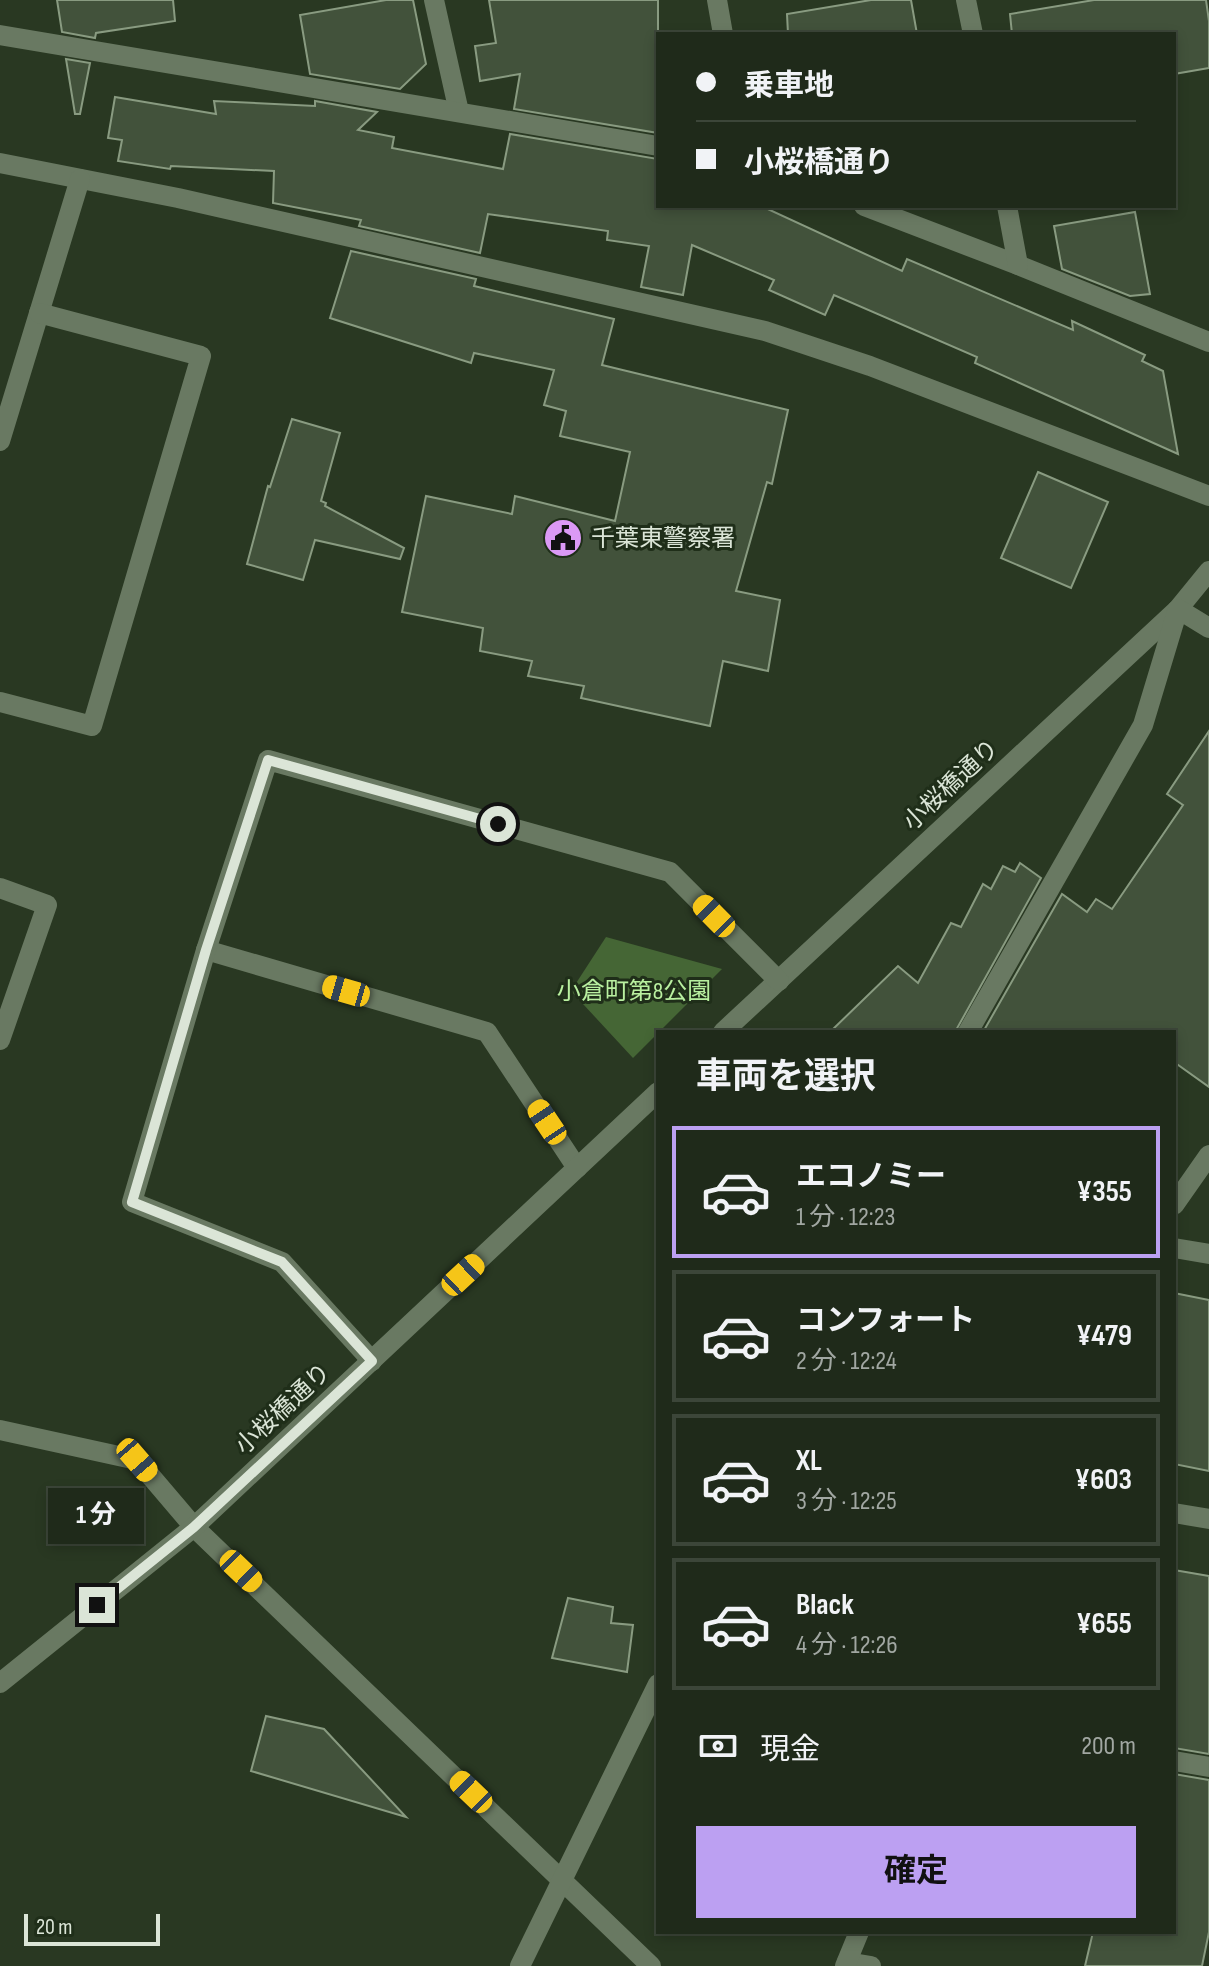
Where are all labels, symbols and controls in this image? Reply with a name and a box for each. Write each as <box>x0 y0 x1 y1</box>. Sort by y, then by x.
text: 乗車地 <box>744 68 834 104</box>
text: 小桜橋通り <box>744 145 894 181</box>
public building icon: 千葉東警察署 <box>542 517 584 559</box>
place label: 千葉東警察署 <box>591 524 735 553</box>
street label: 小桜橋通り <box>897 733 1005 837</box>
route start <box>480 806 516 842</box>
car <box>689 891 739 941</box>
car <box>320 973 372 1009</box>
park label: 小倉町第8公園 <box>557 977 711 1006</box>
text: 車両を選択 <box>696 1056 876 1099</box>
car <box>524 1095 570 1149</box>
icon: car <box>700 1156 772 1228</box>
text: エコノミー <box>796 1159 946 1195</box>
text: ¥355 <box>1077 1174 1132 1210</box>
text: 1 分 · 12:23 <box>796 1202 895 1233</box>
car <box>437 1250 489 1300</box>
icon: car <box>700 1300 772 1372</box>
text: コンフォート <box>796 1303 975 1339</box>
text: ¥479 <box>1076 1318 1132 1354</box>
text: 2 分 · 12:24 <box>796 1346 897 1377</box>
street label: 小桜橋通り <box>229 1357 337 1461</box>
car <box>112 1434 162 1486</box>
text: XL <box>796 1443 822 1479</box>
icon: car <box>700 1444 772 1516</box>
text: ¥603 <box>1075 1462 1132 1498</box>
text: 3 分 · 12:25 <box>796 1486 897 1517</box>
callout: 1 分 <box>49 1489 145 1545</box>
text: 1 分 <box>76 1500 116 1531</box>
car <box>215 1546 267 1596</box>
route end <box>79 1587 115 1623</box>
text: Black <box>796 1587 854 1623</box>
icon: car <box>700 1588 772 1660</box>
text: ¥655 <box>1076 1606 1132 1642</box>
text: 4 分 · 12:26 <box>796 1630 898 1661</box>
icon: cash <box>696 1724 740 1768</box>
text: 200 m <box>1081 1731 1136 1762</box>
text: 現金 <box>760 1732 820 1768</box>
car <box>445 1767 497 1817</box>
button: 確定 <box>696 1826 1136 1918</box>
scale bar <box>24 1910 160 1946</box>
text: 20 m <box>36 1914 73 1941</box>

